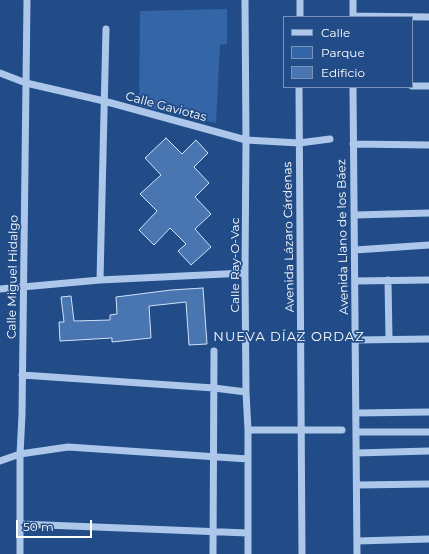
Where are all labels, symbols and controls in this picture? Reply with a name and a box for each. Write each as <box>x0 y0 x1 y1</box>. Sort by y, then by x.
legend <box>283 16 413 88</box>
text: Calle <box>321 25 350 40</box>
text: Parque <box>321 45 365 60</box>
text: Edificio <box>321 65 365 80</box>
street label: Calle Gaviotas <box>124 89 208 125</box>
street label: Avenida Llano de los Báez <box>334 159 352 315</box>
street label: Avenida Lázaro Cárdenas <box>280 161 298 313</box>
street label: Calle Miguel Hidalgo <box>5 215 21 339</box>
street label: Calle Ray-O-Vac <box>228 218 242 312</box>
district label: NUEVA DÍAZ ORDAZ <box>213 329 365 345</box>
scale bar <box>18 512 94 538</box>
text: 50 m <box>23 519 54 534</box>

